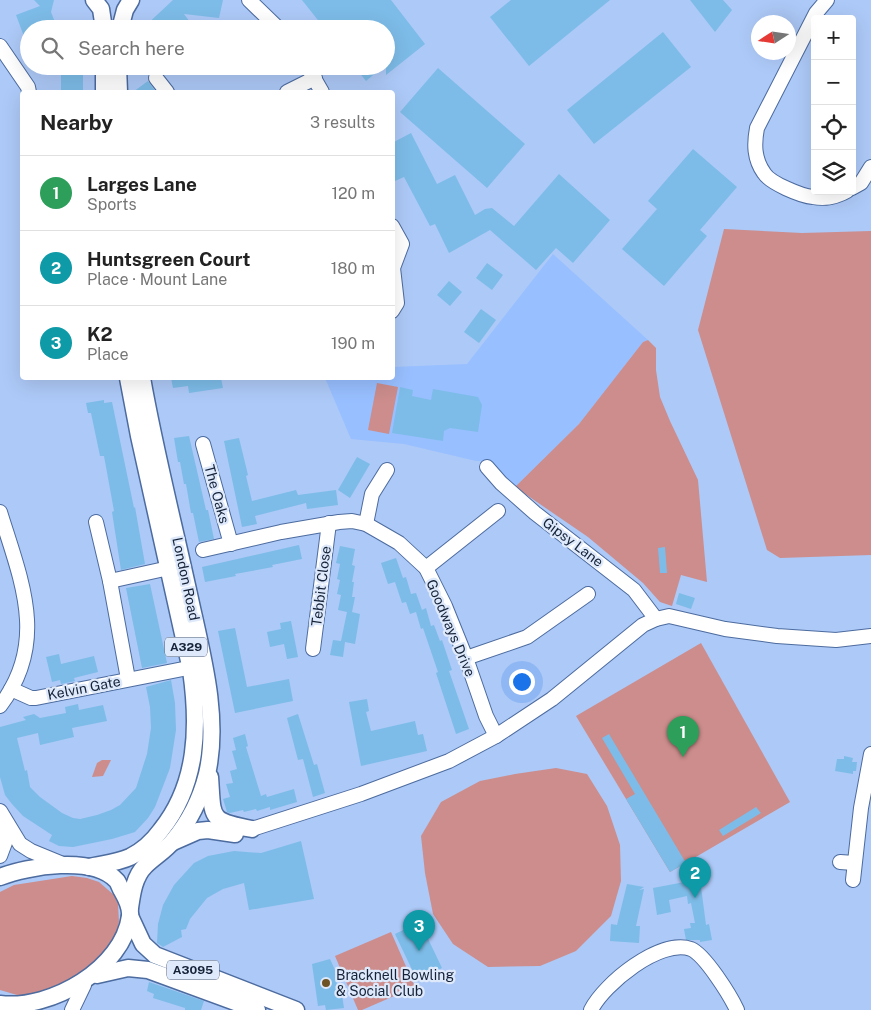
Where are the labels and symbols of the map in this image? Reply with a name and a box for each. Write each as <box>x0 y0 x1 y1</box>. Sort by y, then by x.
north arrow <box>751 15 796 60</box>
street label: The Oaks <box>201 463 233 525</box>
street label: Gipsy Lane <box>540 514 606 570</box>
street label: London Road <box>169 536 203 622</box>
street label: Tebbit Close <box>308 545 334 627</box>
street label: Goodways Drive <box>423 577 479 679</box>
road number: A329 <box>165 638 207 656</box>
your location <box>509 669 535 695</box>
street label: Kelvin Gate <box>46 673 122 703</box>
pin: 1 <box>667 716 699 757</box>
pin: 2 <box>679 857 711 898</box>
pin: 3 <box>403 910 435 951</box>
road number: A3095 <box>167 960 219 980</box>
place label: Bracknell Bowling & Social Club <box>336 967 454 999</box>
marker: Bracknell Bowling & Social Club <box>320 977 332 989</box>

